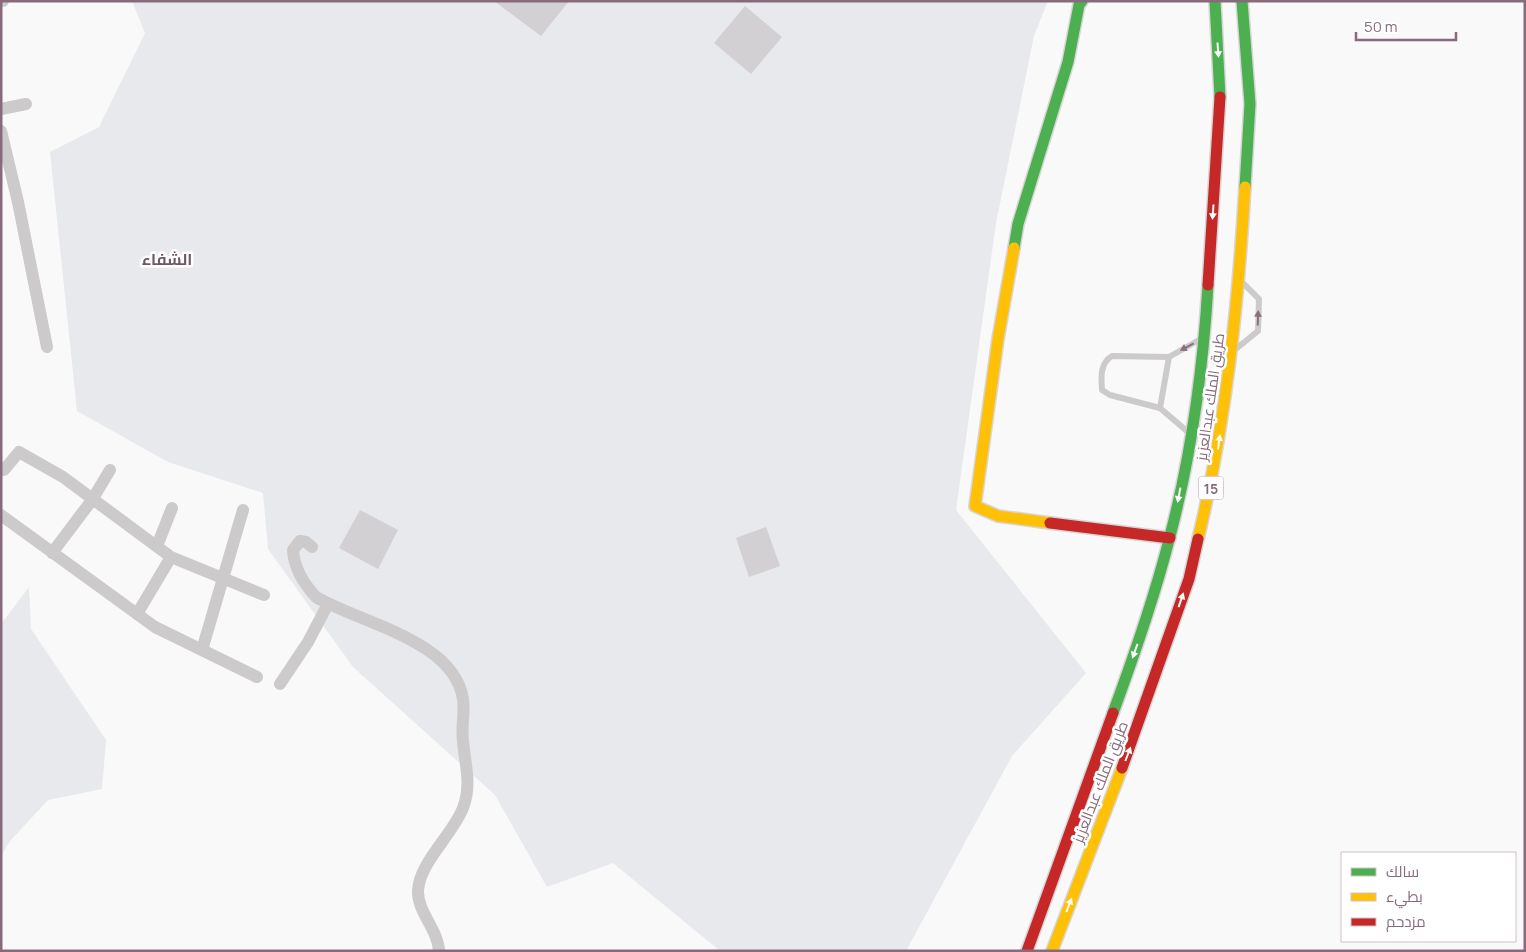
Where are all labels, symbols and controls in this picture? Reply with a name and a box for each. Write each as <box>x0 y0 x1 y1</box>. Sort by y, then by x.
scale bar <box>1356 10 1456 42</box>
text: 50 m <box>1364 16 1398 37</box>
one-way arrow <box>1215 42 1223 58</box>
one-way arrow <box>1208 204 1216 220</box>
district label: الشفاء <box>142 248 192 270</box>
one-way arrow <box>1255 310 1263 326</box>
street label: طريق الملك عبدالعزيز <box>1191 332 1229 463</box>
one-way arrow <box>1180 343 1194 351</box>
one-way arrow <box>1215 434 1223 450</box>
road number: 15 <box>1198 476 1224 499</box>
one-way arrow <box>1175 487 1183 502</box>
one-way arrow <box>1178 593 1186 608</box>
one-way arrow <box>1131 644 1139 659</box>
street label: طريق الملك عبدالعزيز <box>1067 718 1133 847</box>
one-way arrow <box>1124 746 1132 761</box>
legend <box>1341 852 1516 942</box>
text: سالك <box>1386 861 1419 882</box>
text: بطيء <box>1386 886 1423 909</box>
one-way arrow <box>1065 897 1073 912</box>
text: مزدحم <box>1386 911 1426 932</box>

